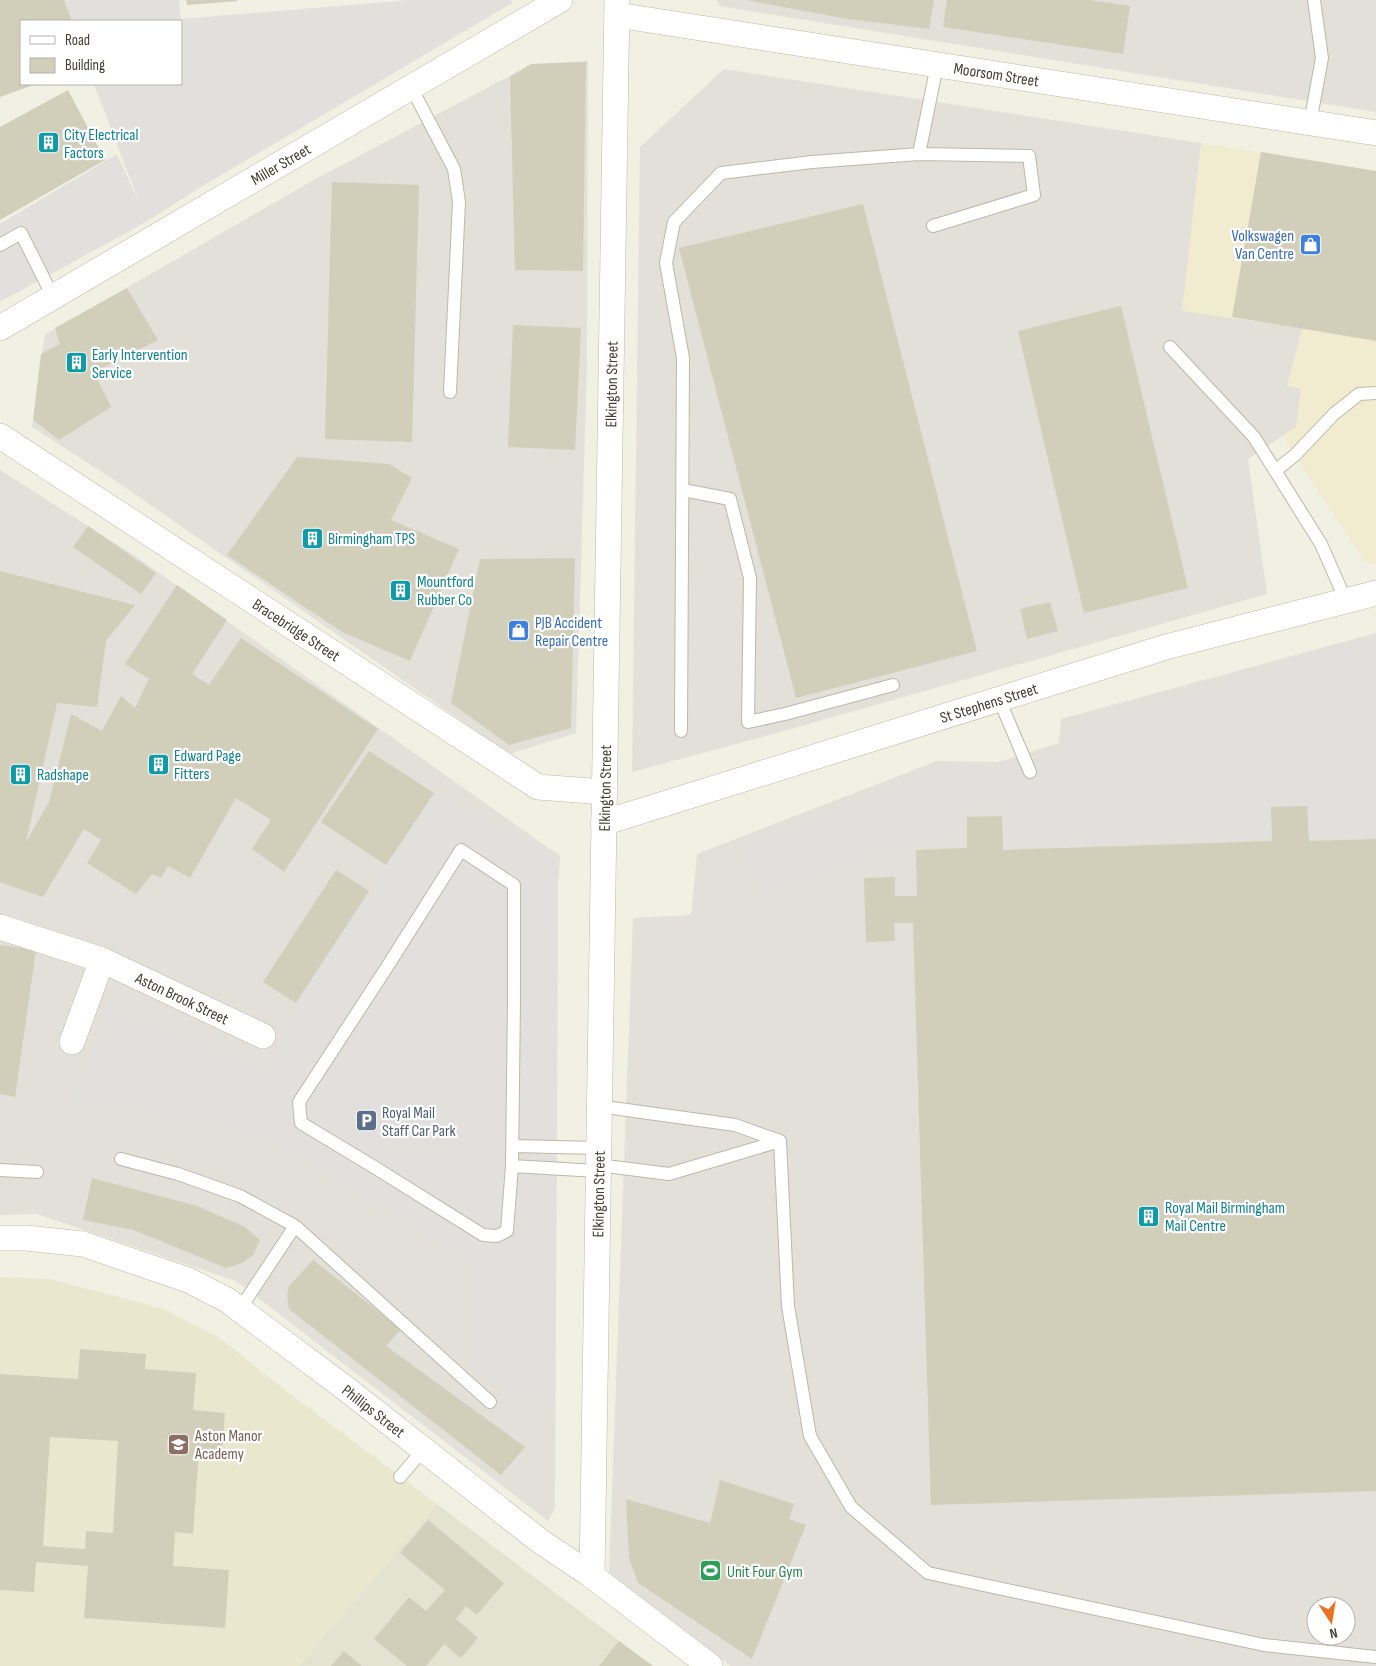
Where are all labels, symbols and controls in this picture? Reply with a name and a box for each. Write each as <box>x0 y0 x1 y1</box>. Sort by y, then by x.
legend <box>20 20 182 85</box>
text: Road <box>65 31 90 50</box>
text: Building <box>65 56 105 75</box>
street label: Moorsom Street <box>952 59 1040 91</box>
place label: City Electrical Factors <box>64 126 138 163</box>
building icon: City Electrical Factors <box>36 131 60 155</box>
street label: Miller Street <box>248 140 315 190</box>
place label: Volkswagen Van Centre <box>1232 227 1294 264</box>
shop icon: Volkswagen Van Centre <box>1298 232 1322 256</box>
street label: Elkington Street <box>602 341 623 428</box>
place label: Early Intervention Service <box>92 346 188 383</box>
building icon: Early Intervention Service <box>64 351 88 375</box>
building icon: Birmingham TPS <box>300 526 324 550</box>
place label: Birmingham TPS <box>328 530 415 549</box>
place label: Mountford Rubber Co <box>417 573 474 610</box>
building icon: Mountford Rubber Co <box>389 578 413 602</box>
street label: Bracebridge Street <box>248 595 343 666</box>
place label: PJB Accident Repair Centre <box>535 614 608 651</box>
shop icon: PJB Accident Repair Centre <box>507 619 531 643</box>
street label: St Stephens Street <box>938 680 1040 728</box>
street label: Elkington Street <box>596 745 616 832</box>
place label: Edward Page Fitters <box>174 747 241 784</box>
building icon: Edward Page Fitters <box>146 752 170 776</box>
building icon: Radshape <box>9 762 33 786</box>
place label: Radshape <box>37 766 89 785</box>
street label: Aston Brook Street <box>131 969 231 1029</box>
place label: Royal Mail Staff Car Park <box>382 1104 456 1141</box>
parking icon: Royal Mail Staff Car Park <box>354 1109 378 1133</box>
street label: Elkington Street <box>589 1151 610 1237</box>
place label: Royal Mail Birmingham Mail Centre <box>1165 1199 1285 1236</box>
building icon: Royal Mail Birmingham Mail Centre <box>1137 1204 1161 1228</box>
street label: Phillips Street <box>338 1381 408 1442</box>
place label: Aston Manor Academy <box>194 1427 263 1464</box>
school or university icon: Aston Manor Academy <box>167 1432 191 1456</box>
sports icon: Unit Four Gym <box>699 1559 723 1583</box>
place label: Unit Four Gym <box>727 1563 803 1582</box>
north arrow <box>1306 1596 1356 1646</box>
text: N <box>1328 1624 1339 1642</box>

